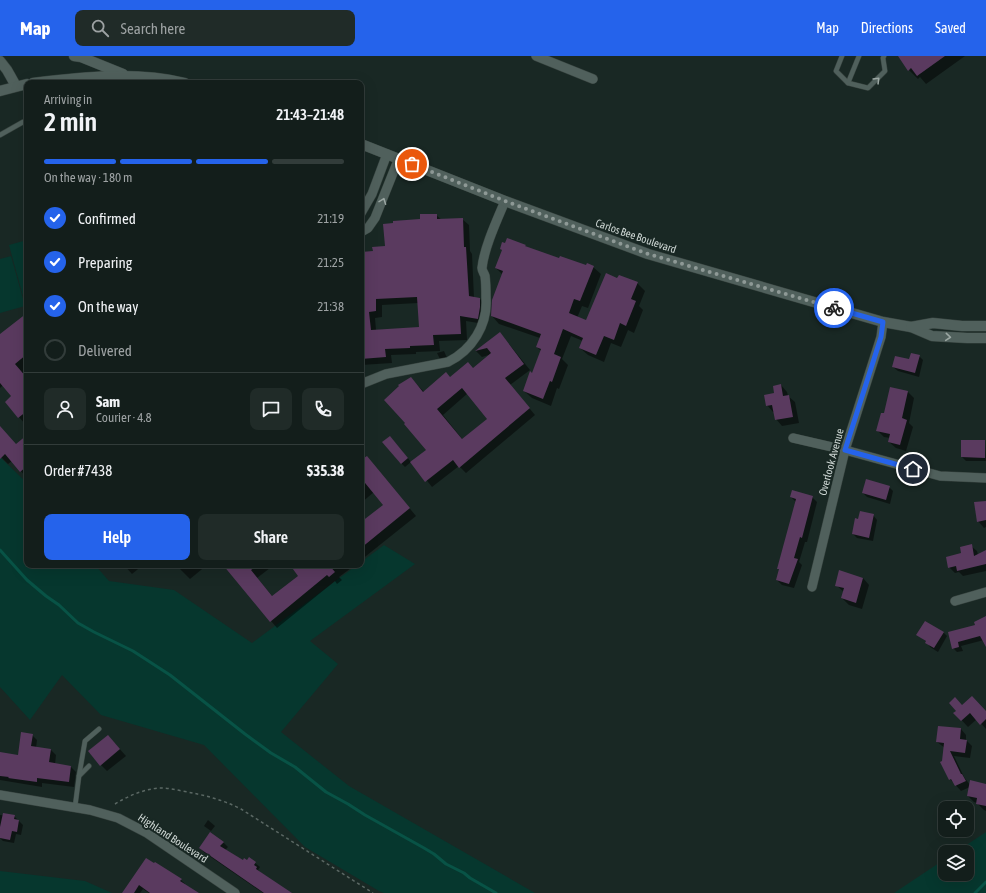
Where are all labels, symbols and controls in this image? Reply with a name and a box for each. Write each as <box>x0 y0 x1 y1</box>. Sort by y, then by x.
search box <box>75 10 355 46</box>
text: Map <box>20 17 51 39</box>
icon: search <box>89 17 111 39</box>
text: Search here <box>121 20 185 37</box>
text: Map <box>816 20 839 36</box>
text: Directions <box>861 20 913 36</box>
text: Saved <box>935 20 966 36</box>
one-way arrow <box>872 77 880 85</box>
text: Arriving in <box>44 92 92 107</box>
text: 21:43–21:48 <box>276 106 344 123</box>
text: 2 min <box>44 107 97 137</box>
pin <box>395 147 429 181</box>
icon: bag <box>401 153 423 175</box>
text: On the way · 180 m <box>44 170 132 185</box>
one-way arrow <box>378 197 386 204</box>
icon: check <box>44 207 66 229</box>
text: Confirmed <box>78 210 136 227</box>
text: 21:19 <box>317 211 344 226</box>
street label: Carlos Bee Boulevard <box>594 217 678 255</box>
icon: check <box>44 251 66 273</box>
text: Preparing <box>78 254 132 271</box>
text: 21:25 <box>317 255 344 270</box>
courier <box>814 288 854 328</box>
icon: check <box>44 295 66 317</box>
icon: bike <box>823 297 845 319</box>
text: On the way <box>78 298 139 315</box>
text: 21:38 <box>317 299 344 314</box>
one-way arrow <box>945 332 951 341</box>
text: Delivered <box>78 342 132 359</box>
button: person <box>44 388 86 430</box>
button: chat <box>250 388 292 430</box>
button: phone <box>302 388 344 430</box>
text: Sam <box>96 393 120 410</box>
text: Courier · 4.8 <box>96 410 152 425</box>
street label: Overlook Avenue <box>816 427 846 497</box>
pin <box>896 452 930 486</box>
icon: home <box>902 458 924 480</box>
text: Order #7438 <box>44 462 112 479</box>
text: $35.38 <box>307 462 344 479</box>
button: Help <box>44 514 190 560</box>
button: Share <box>198 514 344 560</box>
map controls <box>938 801 974 881</box>
button: locate <box>938 801 974 837</box>
street label: Highland Boulevard <box>136 811 210 865</box>
button: layers <box>938 845 974 881</box>

